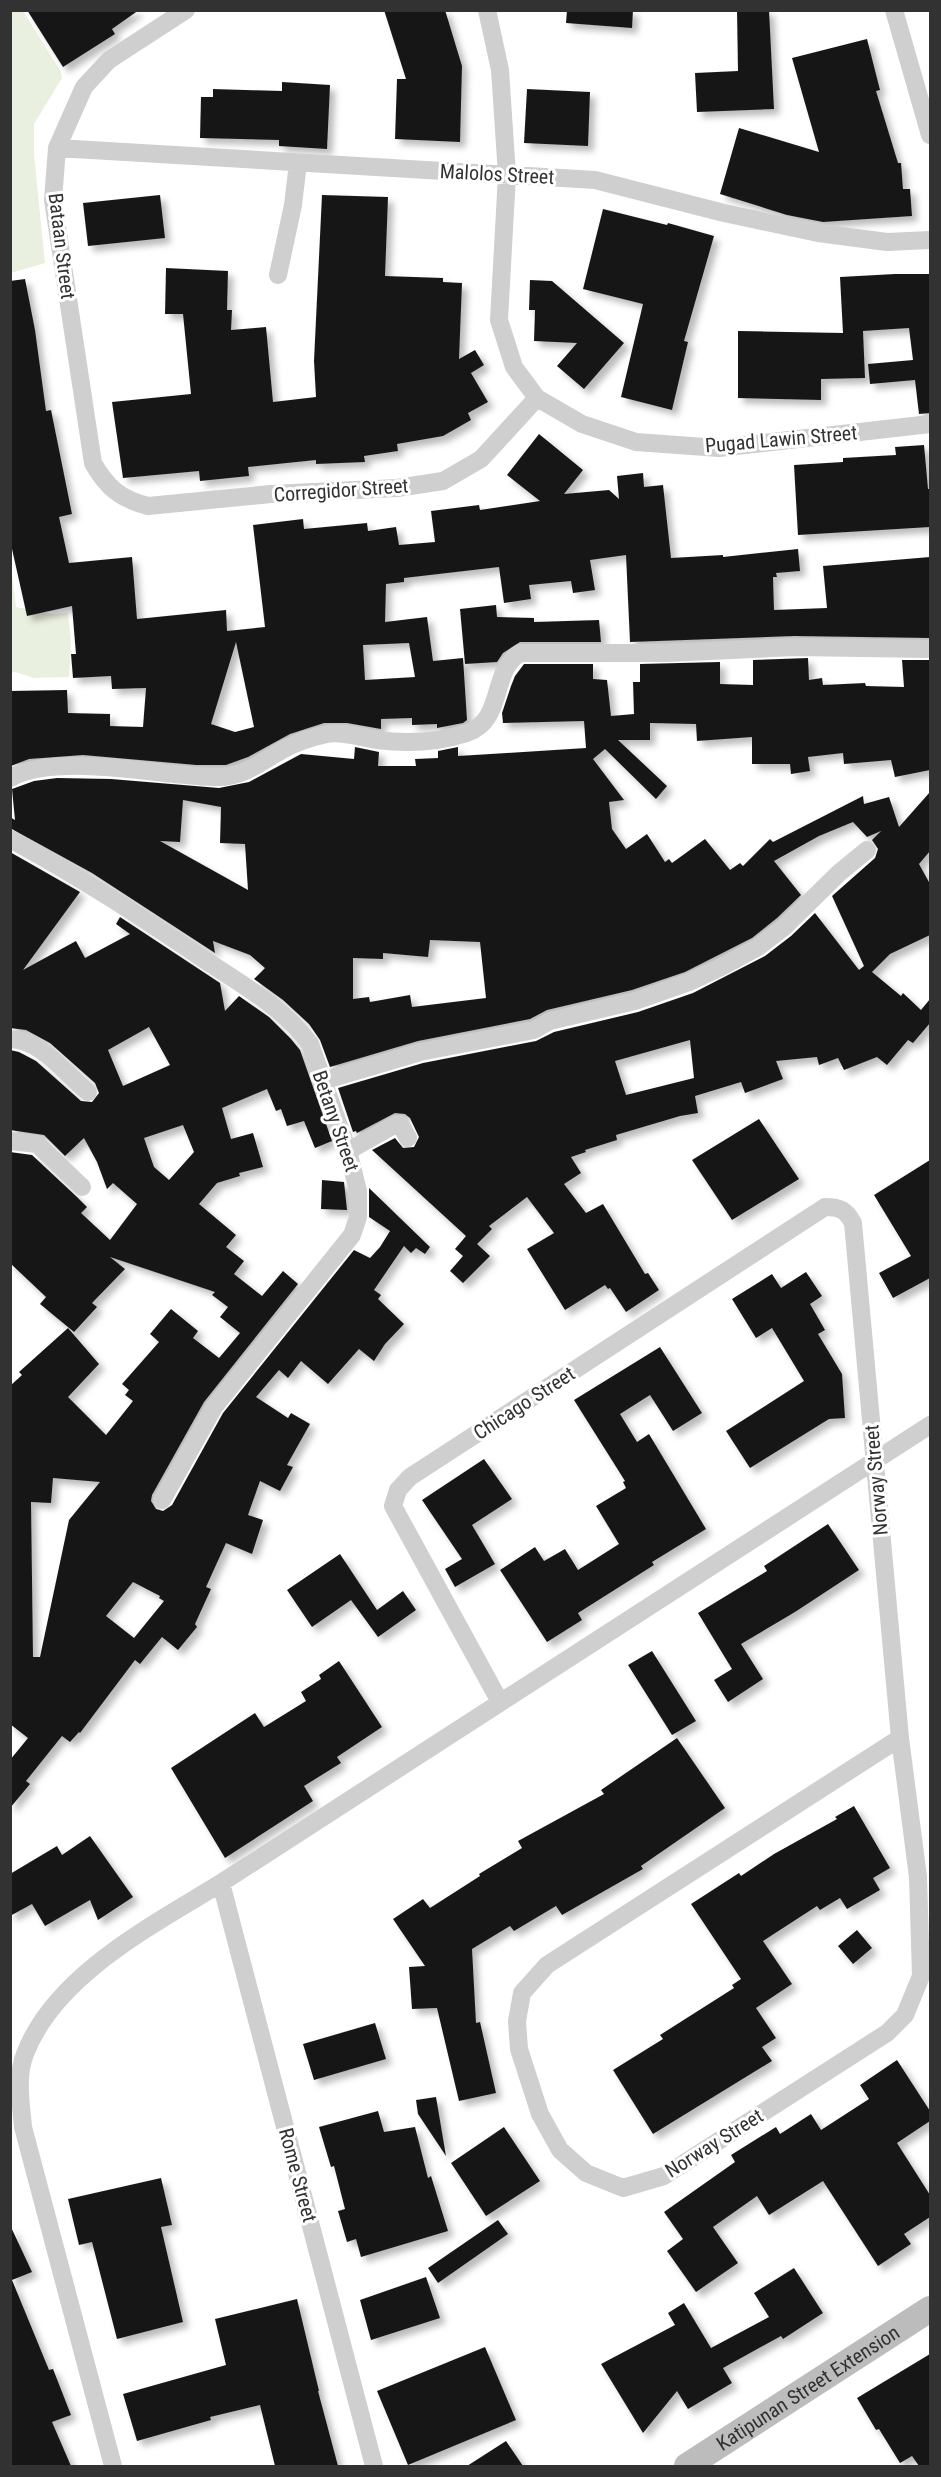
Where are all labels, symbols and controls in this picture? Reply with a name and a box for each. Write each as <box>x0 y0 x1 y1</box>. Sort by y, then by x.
street label: Malolos Street <box>439 159 555 189</box>
street label: Bataan Street <box>44 192 80 301</box>
street label: Pugad Lawin Street <box>704 420 858 458</box>
street label: Corregidor Street <box>273 473 409 507</box>
street label: Betany Street <box>308 1067 365 1175</box>
street label: Chicago Street <box>469 1361 579 1445</box>
street label: Norway Street <box>859 1424 893 1536</box>
street label: Norway Street <box>661 2103 767 2183</box>
street label: Rome Street <box>274 2125 322 2225</box>
street label: Katipunan Street Extension <box>712 2320 904 2456</box>

